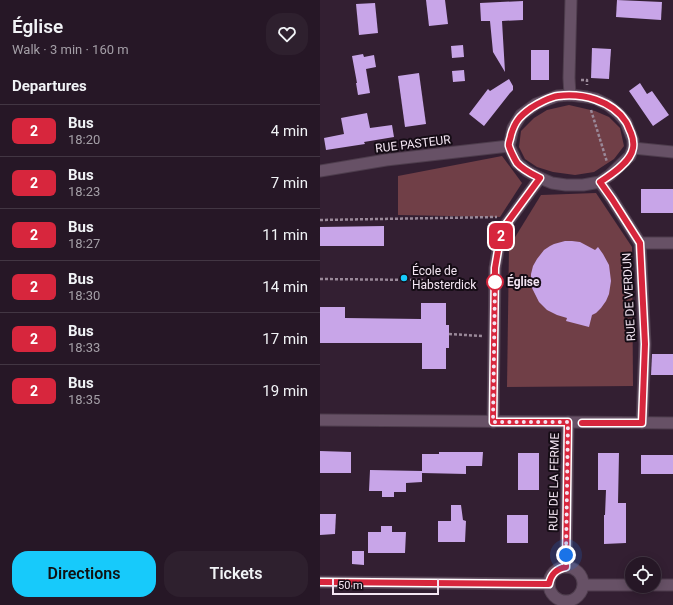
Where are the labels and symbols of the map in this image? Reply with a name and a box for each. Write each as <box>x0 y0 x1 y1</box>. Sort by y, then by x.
street label: RUE PASTEUR <box>375 132 452 156</box>
line badge: 2 <box>488 223 514 249</box>
street label: RUE DE VERDUN <box>620 252 638 342</box>
place label: École de Habsterdick <box>412 263 477 292</box>
marker: École de Habsterdick <box>399 273 409 283</box>
marker: Église <box>486 273 504 291</box>
place label: Église <box>507 274 540 289</box>
street label: RUE DE LA FERME <box>546 433 562 531</box>
your location <box>556 545 576 565</box>
scale bar <box>332 577 439 596</box>

